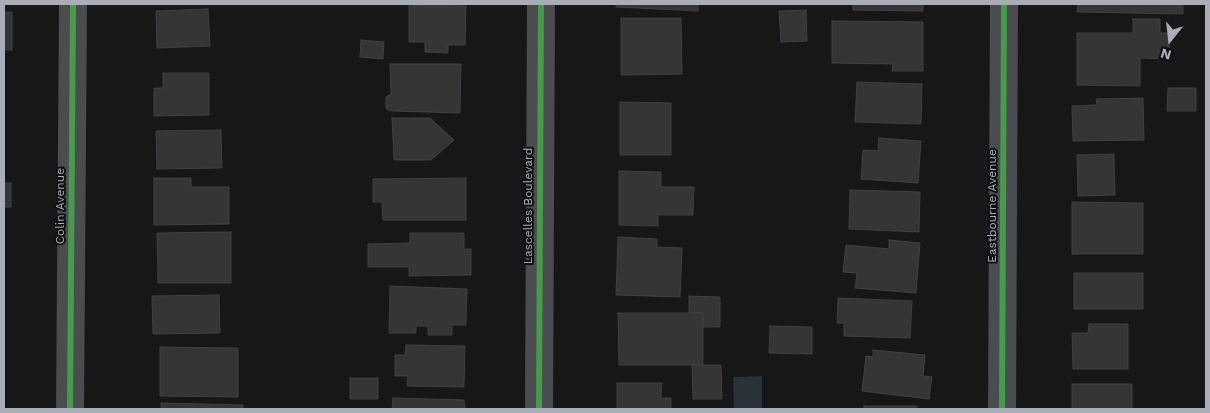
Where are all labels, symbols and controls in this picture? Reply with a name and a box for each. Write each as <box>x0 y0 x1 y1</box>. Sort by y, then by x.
north arrow <box>1145 15 1195 65</box>
text: N <box>1159 45 1173 64</box>
street label: Lascelles Boulevard <box>521 148 535 264</box>
street label: Eastbourne Avenue <box>985 149 999 263</box>
street label: Colin Avenue <box>53 168 67 244</box>

